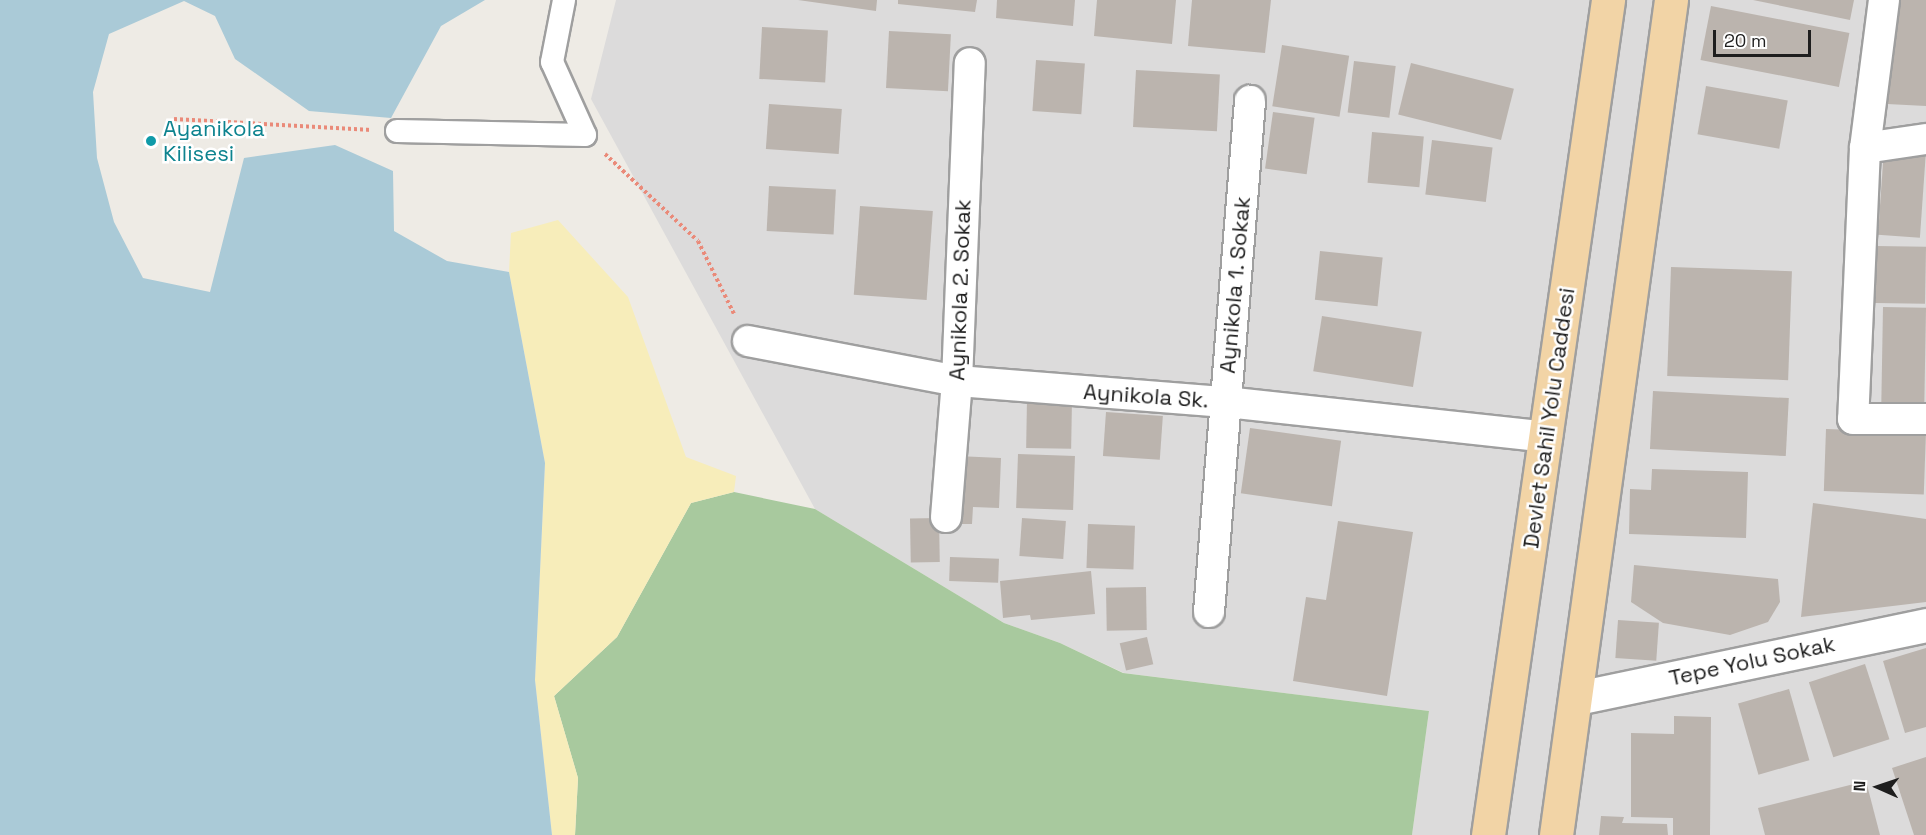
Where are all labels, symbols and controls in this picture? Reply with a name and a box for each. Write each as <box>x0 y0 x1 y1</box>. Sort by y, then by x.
scale bar <box>1716 18 1814 56</box>
text: 20 m <box>1724 29 1767 52</box>
place label: Ayanikola Kilisesi <box>163 115 265 166</box>
marker: Ayanikola Kilisesi <box>144 134 158 148</box>
street label: Aynikola 1. Sokak <box>1214 195 1256 375</box>
street label: Aynikola 2. Sokak <box>944 198 976 382</box>
street label: Devlet Sahil Yolu Caddesi <box>1518 286 1580 550</box>
street label: Aynikola Sk. <box>1082 378 1210 414</box>
street label: Tepe Yolu Sokak <box>1666 630 1838 692</box>
north arrow <box>1848 757 1908 817</box>
text: N <box>1849 780 1870 792</box>

